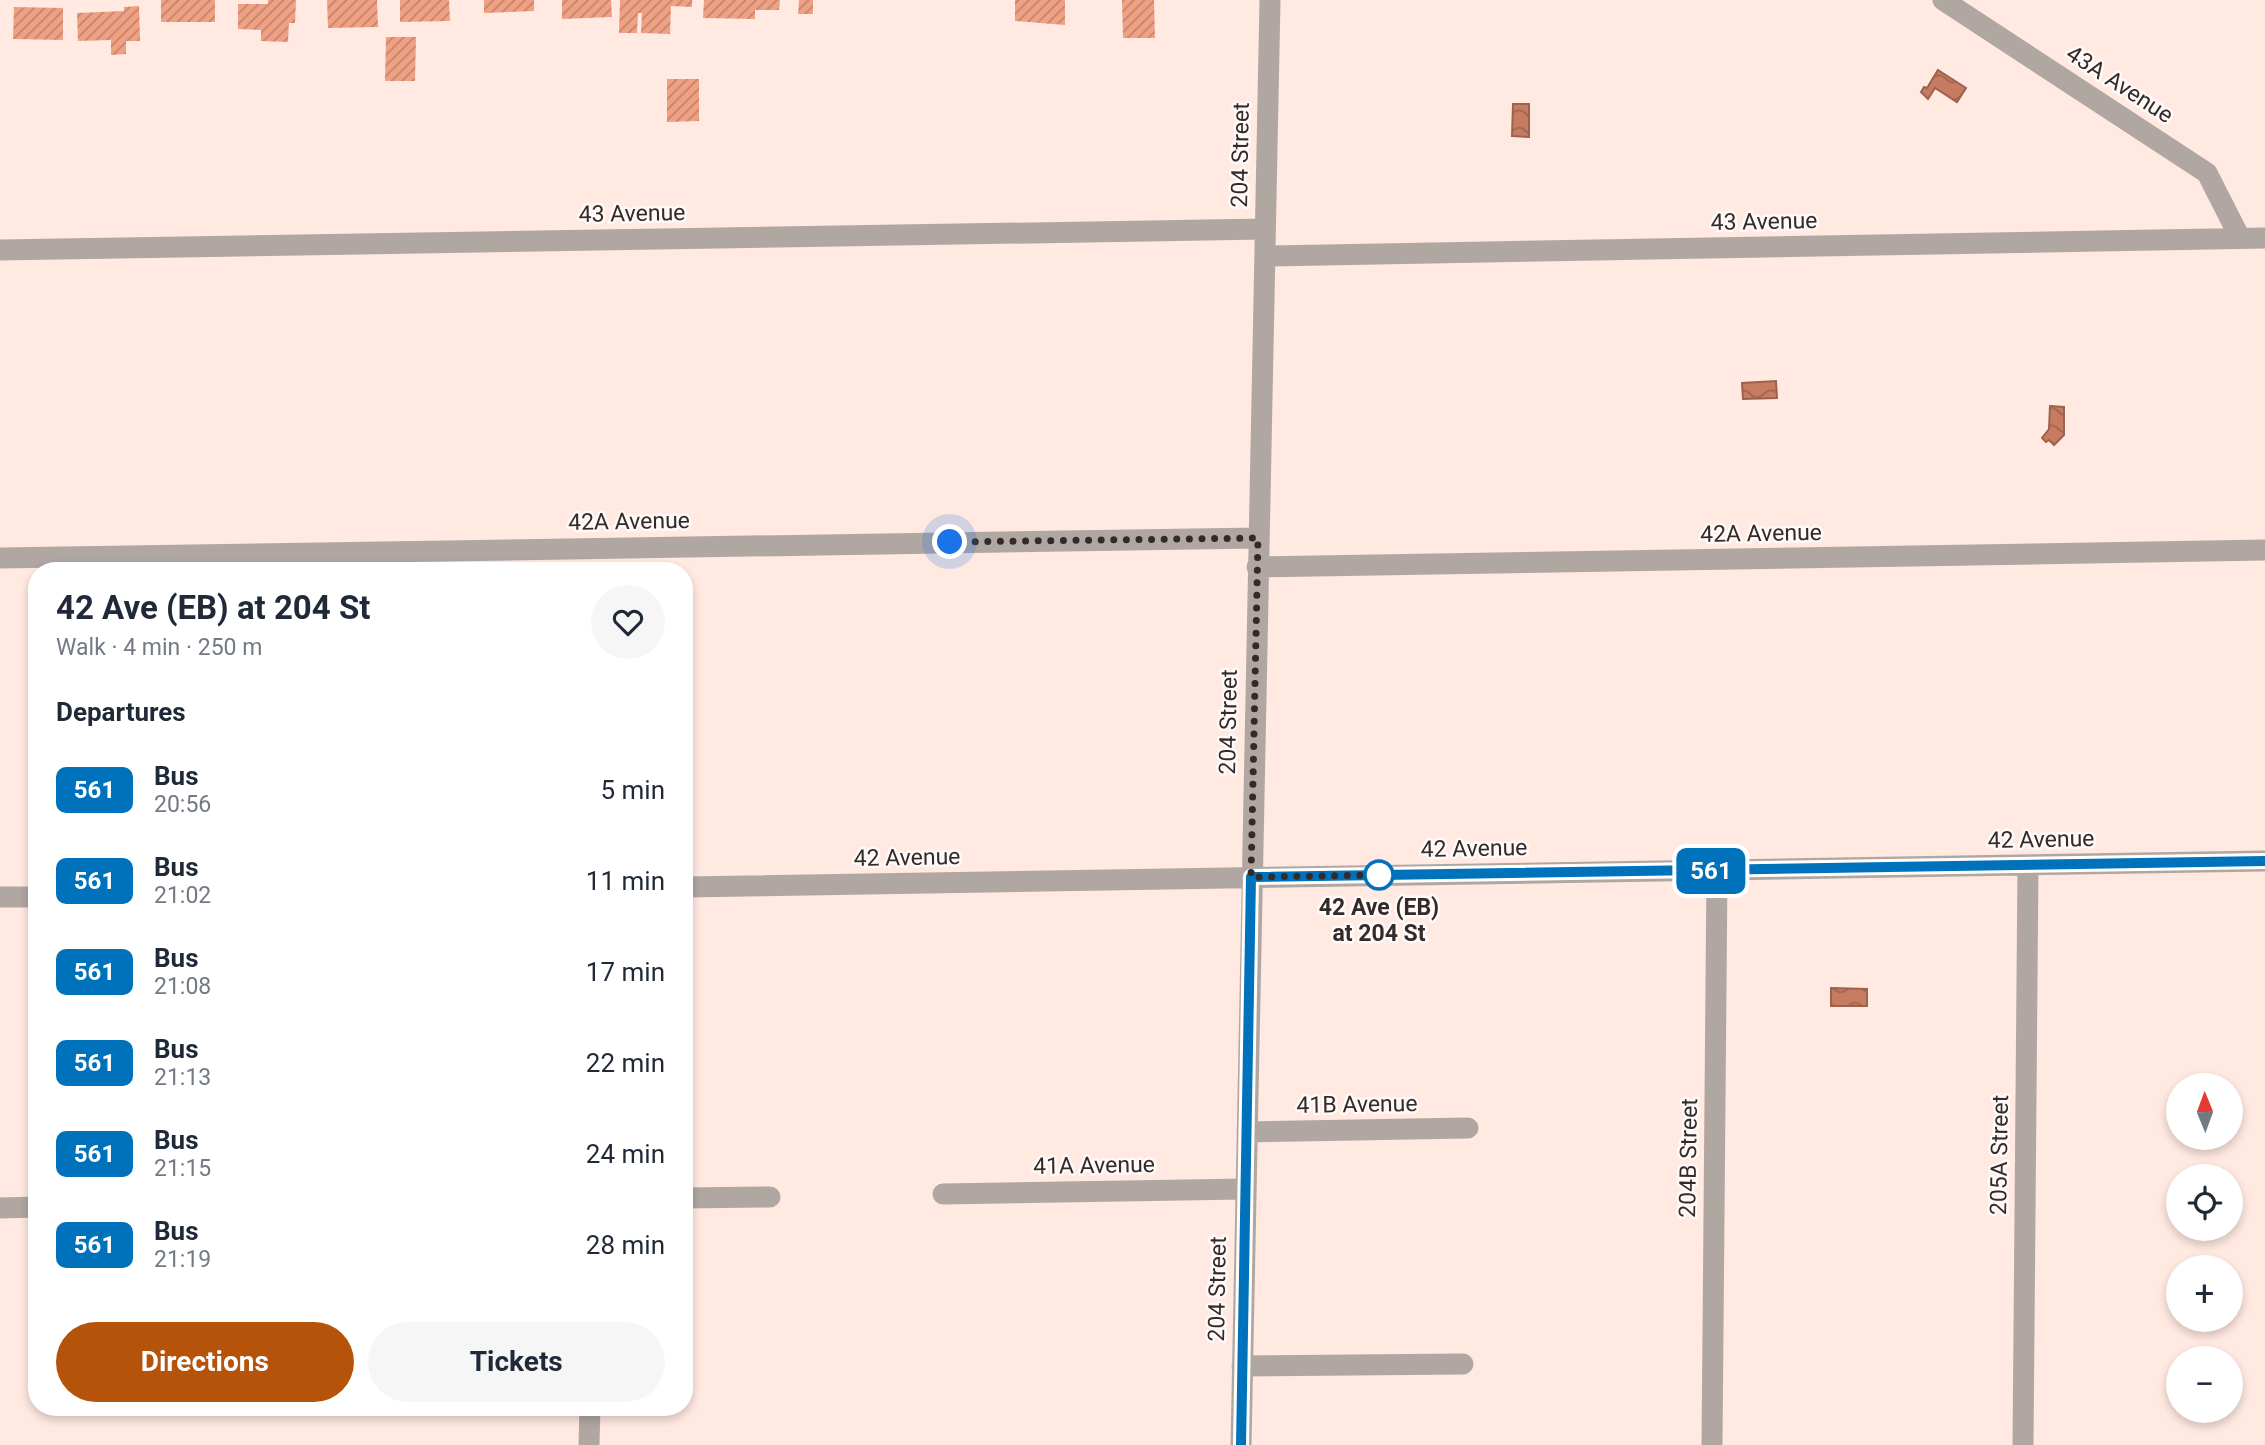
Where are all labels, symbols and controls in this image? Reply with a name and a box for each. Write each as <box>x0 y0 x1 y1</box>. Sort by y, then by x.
street label: 43A Avenue <box>2061 40 2178 129</box>
street label: 204 Street <box>1226 102 1255 208</box>
street label: 43 Avenue <box>578 199 686 228</box>
street label: 43 Avenue <box>1710 207 1818 236</box>
street label: 42A Avenue <box>568 507 690 536</box>
street label: 42A Avenue <box>1700 519 1822 548</box>
your location <box>932 524 967 559</box>
button: heart <box>591 585 665 659</box>
text: 42 Ave (EB) at 204 St <box>56 588 370 627</box>
text: Walk · 4 min · 250 m <box>56 634 262 661</box>
street label: 204 Street <box>1214 669 1243 775</box>
text: Departures <box>56 697 186 727</box>
text: Bus <box>154 761 199 791</box>
text: 5 min <box>600 775 665 805</box>
text: 561 <box>74 776 115 804</box>
text: 20:56 <box>154 791 211 818</box>
street label: 42 Avenue <box>1987 825 2095 854</box>
street label: 42 Avenue <box>1420 834 1528 863</box>
street label: 42 Avenue <box>853 843 961 872</box>
line badge: 561 <box>1671 848 1751 894</box>
text: Bus <box>154 852 199 882</box>
text: 561 <box>1690 857 1732 885</box>
marker: 42 Ave (EB) at 204 St <box>1364 860 1394 890</box>
text: 11 min <box>586 866 665 896</box>
text: 561 <box>74 867 115 895</box>
text: 21:02 <box>154 882 211 909</box>
place label: 42 Ave (EB) at 204 St <box>1319 894 1439 947</box>
text: Bus <box>154 943 199 973</box>
text: 17 min <box>586 957 665 987</box>
text: 561 <box>74 958 115 986</box>
text: 21:08 <box>154 973 211 1000</box>
text: Bus <box>154 1034 199 1064</box>
text: 22 min <box>586 1048 665 1078</box>
text: 561 <box>74 1049 115 1077</box>
text: 21:13 <box>154 1064 211 1091</box>
north arrow <box>2166 1073 2244 1150</box>
map controls <box>2166 1073 2243 1423</box>
street label: 41B Avenue <box>1296 1090 1418 1119</box>
street label: 205A Street <box>1985 1095 2014 1215</box>
street label: 204B Street <box>1674 1098 1703 1218</box>
text: Bus <box>154 1125 199 1155</box>
text: 24 min <box>586 1139 665 1169</box>
text: 561 <box>74 1140 115 1168</box>
street label: 41A Avenue <box>1033 1151 1155 1180</box>
text: 21:15 <box>154 1155 211 1182</box>
button: locate <box>2166 1164 2243 1241</box>
text: Bus <box>154 1216 199 1246</box>
text: 28 min <box>586 1230 665 1260</box>
text: 561 <box>74 1231 115 1259</box>
street label: 204 Street <box>1203 1236 1232 1342</box>
text: 21:19 <box>154 1246 211 1273</box>
button: + <box>2166 1255 2243 1332</box>
button: Directions <box>56 1322 354 1402</box>
button: Tickets <box>368 1322 665 1402</box>
button: − <box>2166 1346 2243 1423</box>

